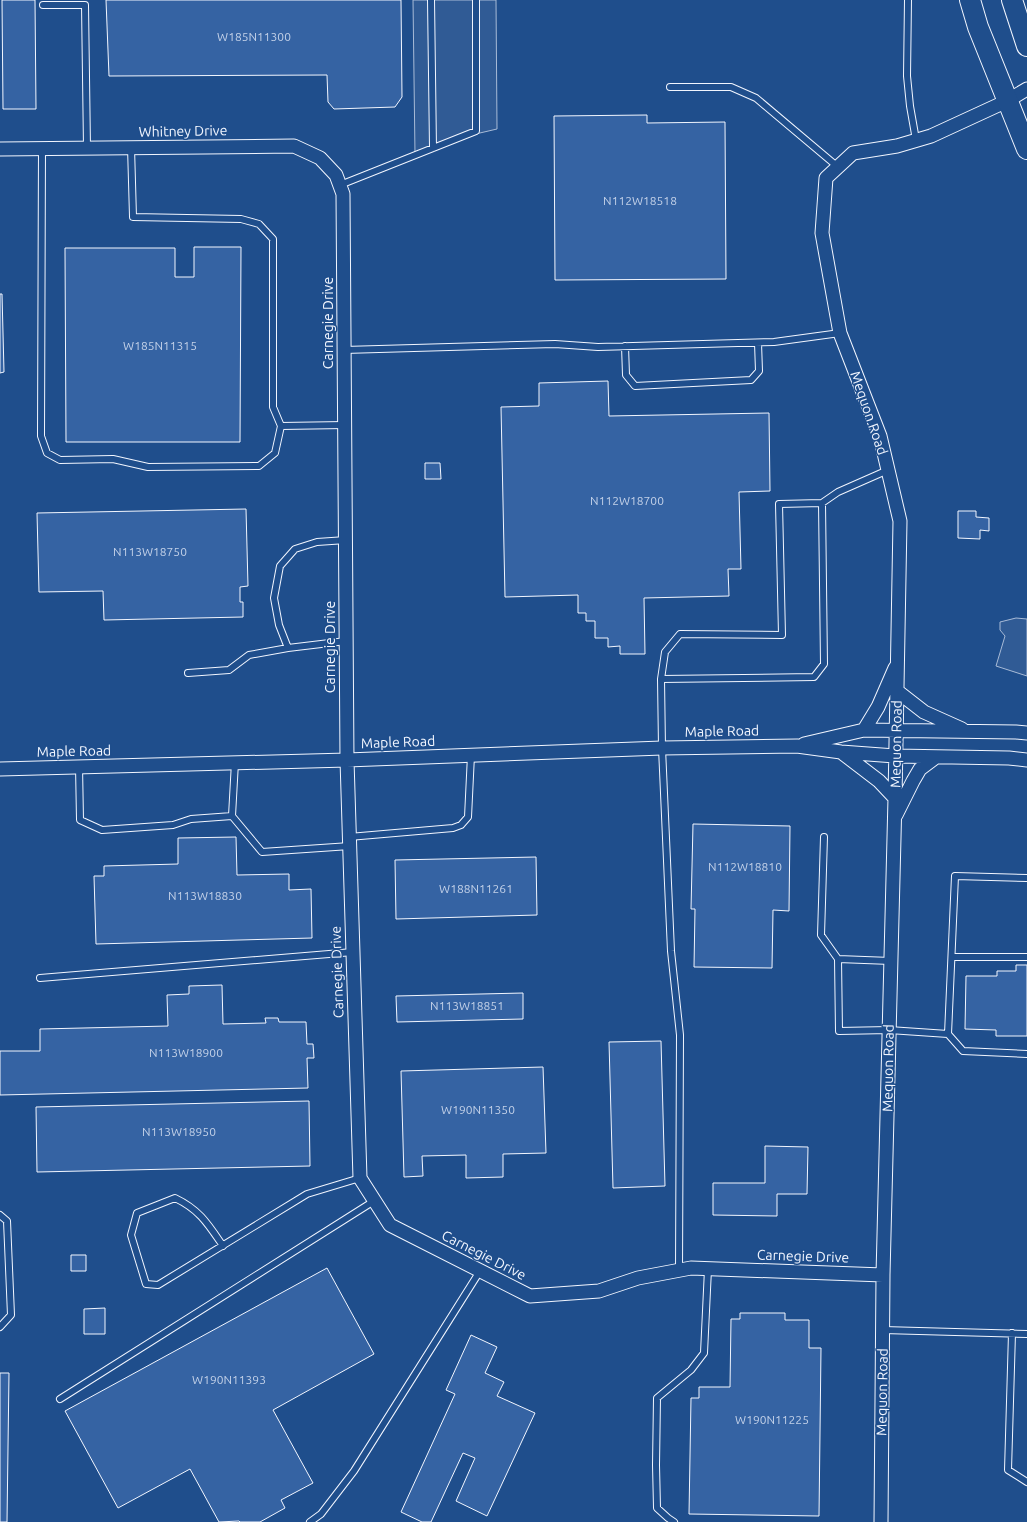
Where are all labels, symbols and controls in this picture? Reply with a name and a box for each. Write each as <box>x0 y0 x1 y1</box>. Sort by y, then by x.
house number: W185N11300 <box>217 30 291 43</box>
street label: Whitney Drive <box>139 122 227 140</box>
house number: N112W18518 <box>603 194 677 207</box>
street label: Carnegie Drive <box>320 277 336 369</box>
house number: W185N11315 <box>123 339 197 352</box>
street label: Mequon Road <box>847 369 891 457</box>
house number: N112W18700 <box>590 494 664 507</box>
house number: N113W18750 <box>113 545 187 558</box>
street label: Carnegie Drive <box>322 601 338 693</box>
street label: Mequon Road <box>887 700 905 788</box>
street label: Maple Road <box>685 722 759 740</box>
street label: Maple Road <box>361 733 435 751</box>
street label: Maple Road <box>37 742 111 760</box>
house number: N112W18810 <box>708 860 782 873</box>
house number: W188N11261 <box>439 882 513 895</box>
house number: N113W18830 <box>168 889 242 902</box>
street label: Carnegie Drive <box>327 926 347 1018</box>
house number: N113W18851 <box>430 999 504 1012</box>
street label: Mequon Road <box>879 1024 897 1112</box>
house number: N113W18900 <box>149 1046 223 1059</box>
house number: W190N11350 <box>441 1103 515 1116</box>
house number: N113W18950 <box>142 1125 216 1138</box>
street label: Carnegie Drive <box>439 1227 529 1283</box>
street label: Carnegie Drive <box>757 1246 849 1266</box>
street label: Mequon Road <box>873 1348 891 1436</box>
house number: W190N11393 <box>192 1373 266 1386</box>
house number: W190N11225 <box>735 1413 809 1426</box>

